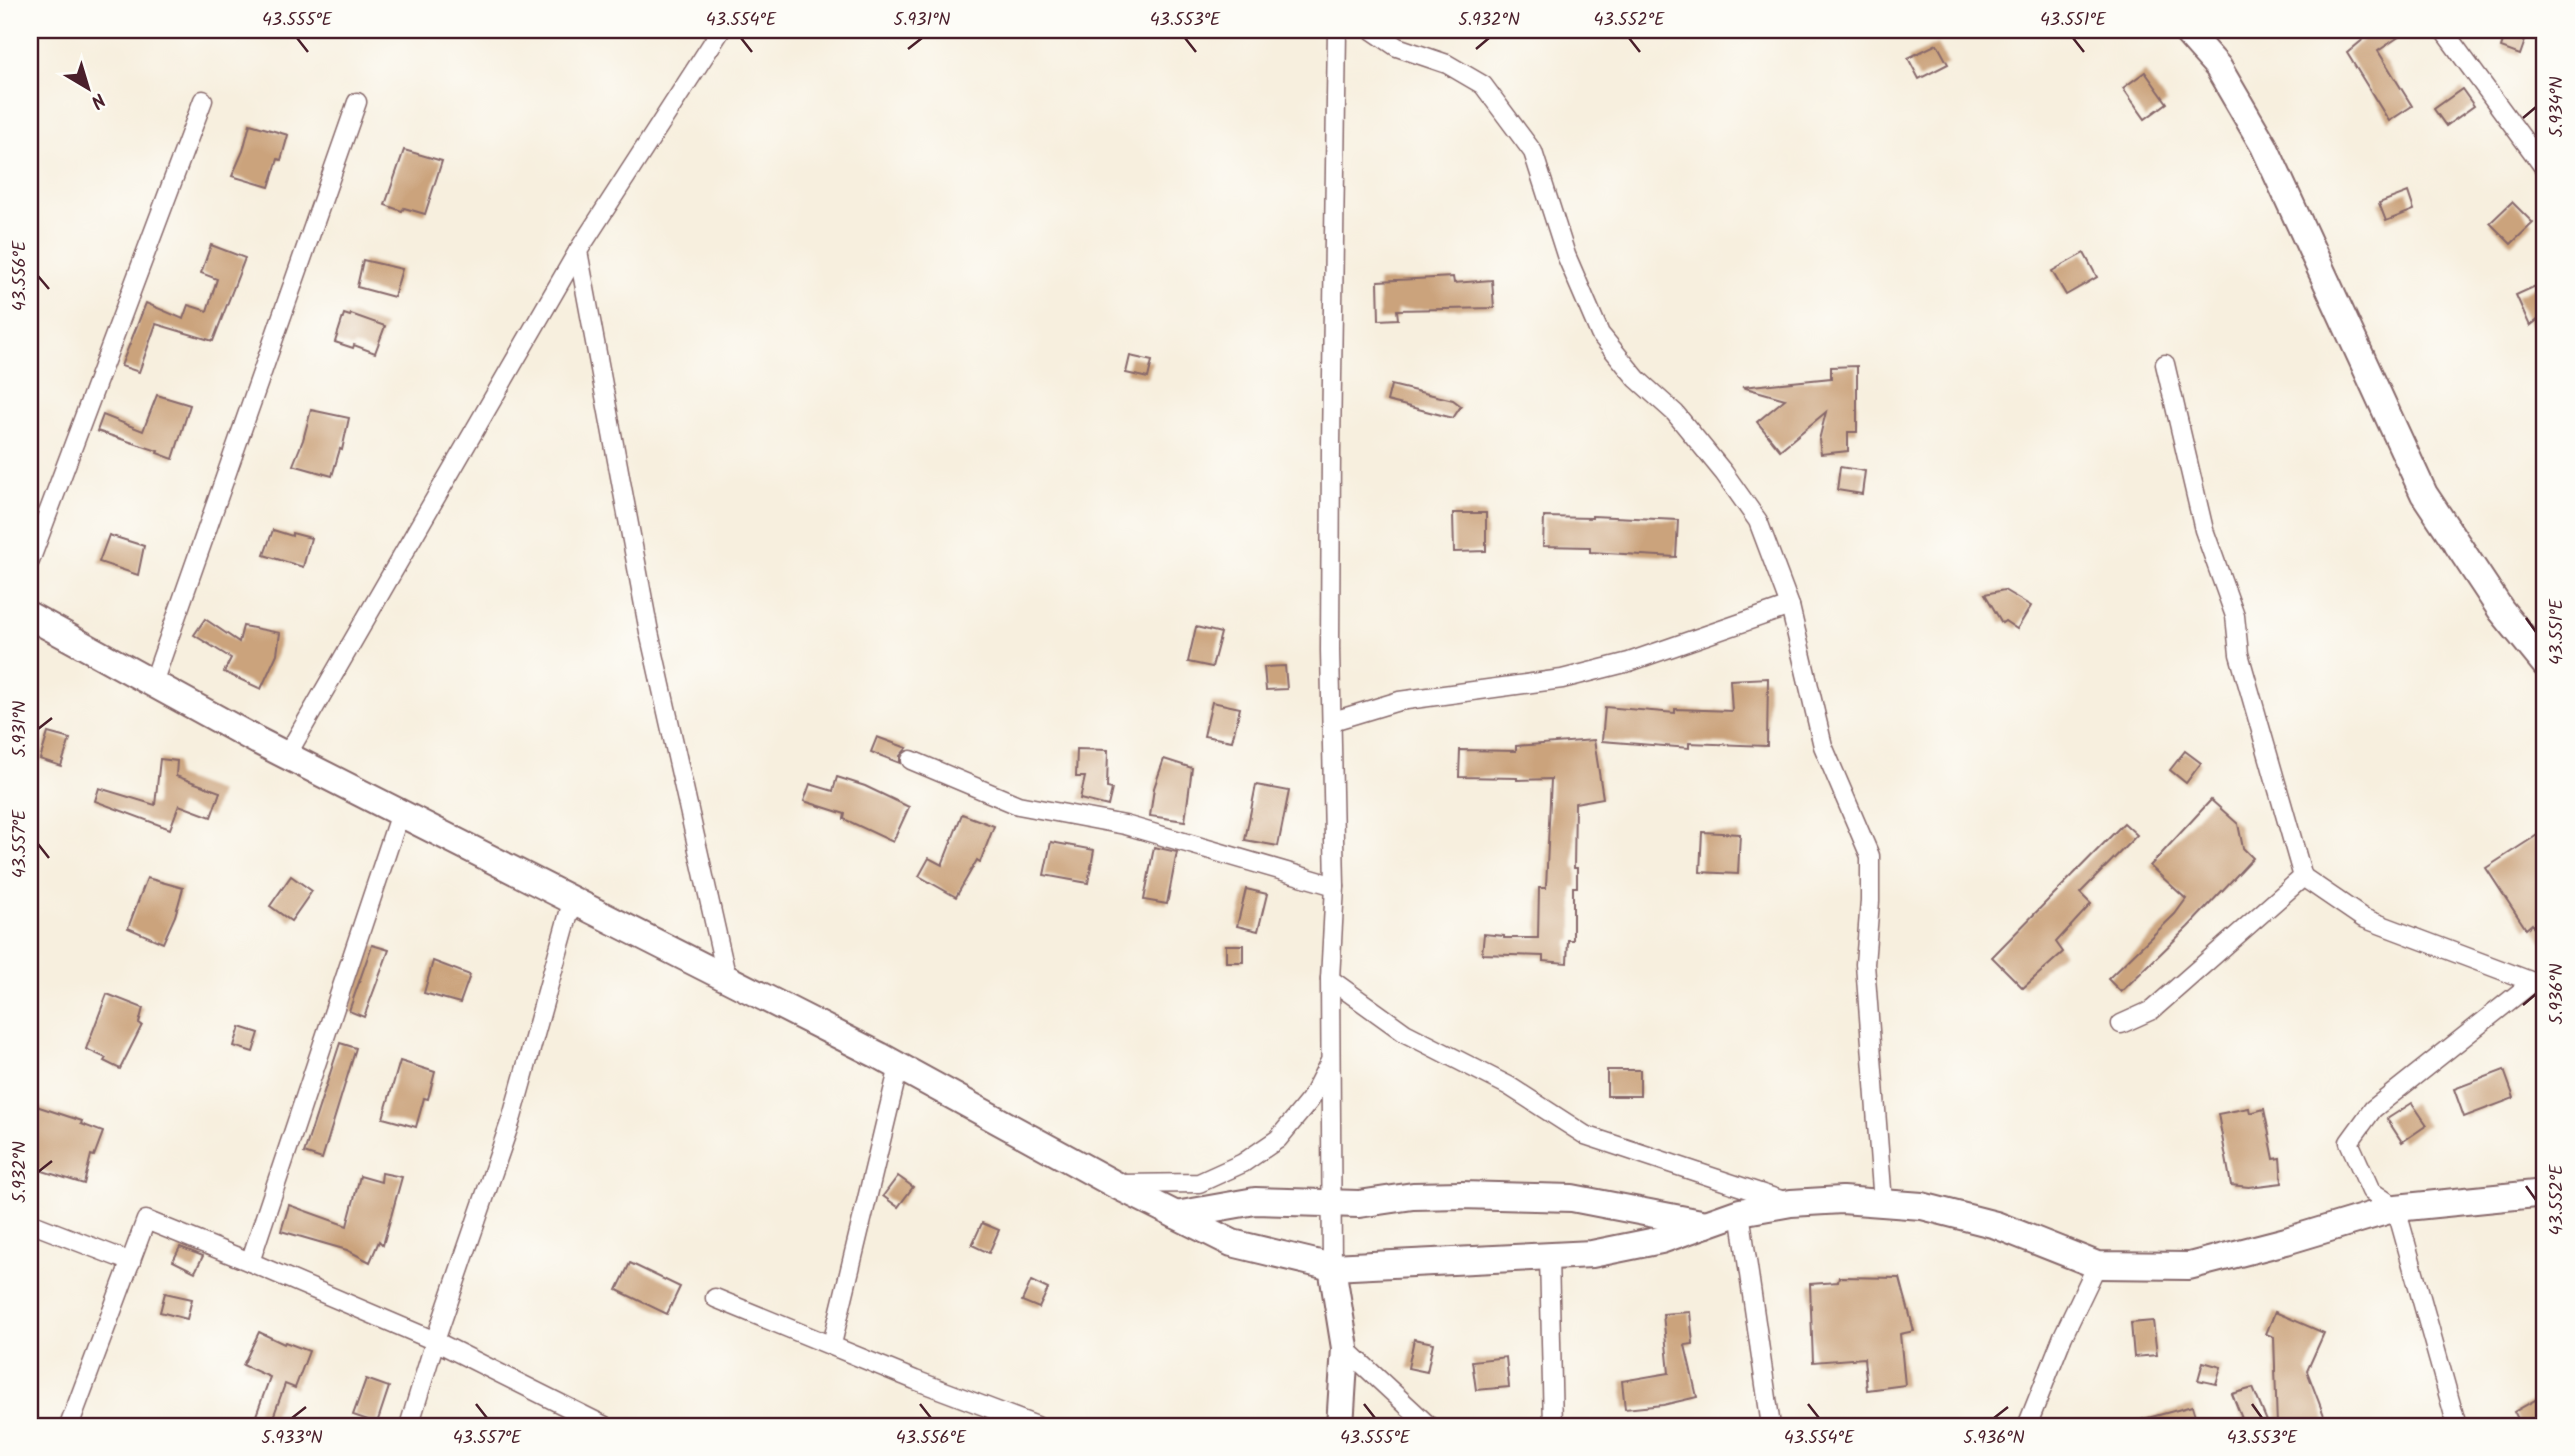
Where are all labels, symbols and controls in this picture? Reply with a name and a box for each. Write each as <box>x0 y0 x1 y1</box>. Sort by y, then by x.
text: 43.555°E <box>262 6 333 35</box>
text: 43.554°E <box>706 6 777 35</box>
text: 5.931°N <box>894 6 950 35</box>
text: 43.553°E <box>1150 6 1221 35</box>
text: 5.932°N <box>1458 6 1520 35</box>
text: 43.552°E <box>1594 6 1665 35</box>
text: 43.551°E <box>2040 6 2107 35</box>
north arrow <box>52 52 122 122</box>
text: 5.934°N <box>2543 76 2572 138</box>
text: N <box>83 84 111 115</box>
text: 43.556°E <box>6 240 35 311</box>
text: 43.551°E <box>2543 598 2572 665</box>
text: 5.931°N <box>6 701 35 757</box>
text: 43.557°E <box>6 809 35 878</box>
text: 5.936°N <box>2543 963 2572 1025</box>
text: 5.932°N <box>6 1141 35 1203</box>
text: 43.552°E <box>2543 1164 2572 1235</box>
text: 5.933°N <box>261 1424 323 1453</box>
text: 43.557°E <box>453 1424 522 1453</box>
text: 43.556°E <box>896 1424 967 1453</box>
text: 43.555°E <box>1340 1424 1411 1453</box>
text: 43.554°E <box>1784 1424 1855 1453</box>
text: 5.936°N <box>1963 1424 2025 1453</box>
text: 43.553°E <box>2227 1424 2298 1453</box>

